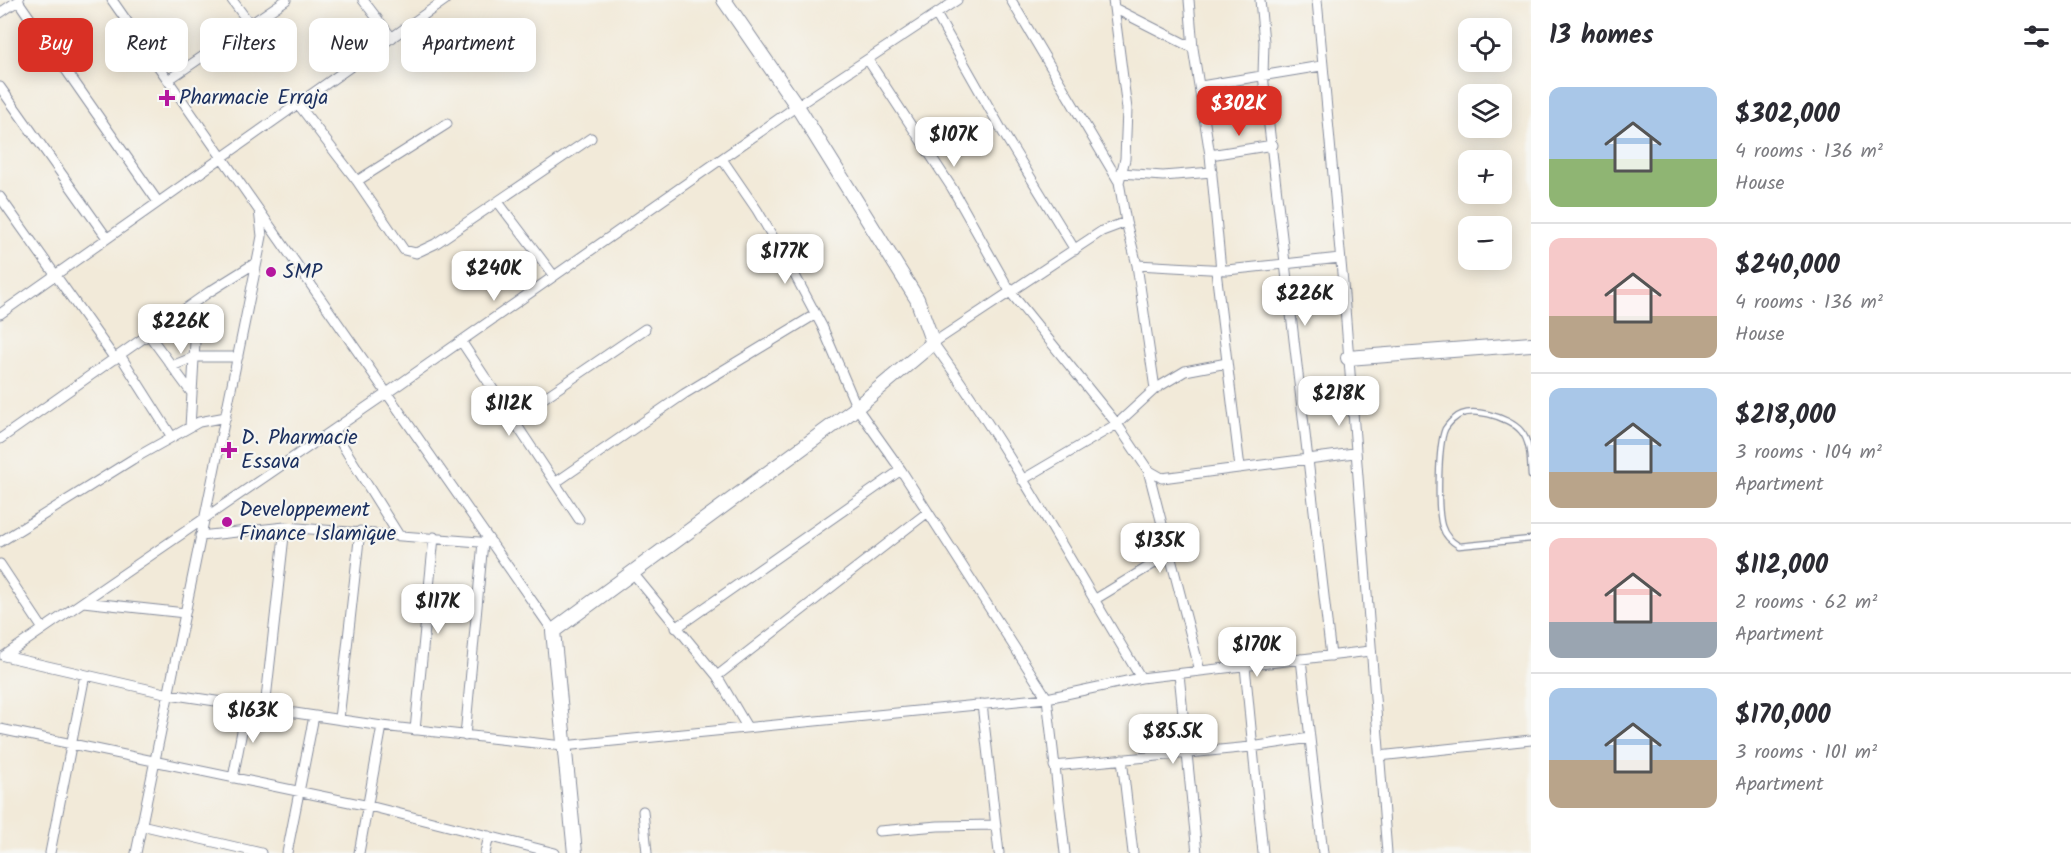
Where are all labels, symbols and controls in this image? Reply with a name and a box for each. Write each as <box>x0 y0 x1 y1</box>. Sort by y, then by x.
text: 13 homes <box>1549 15 1654 57</box>
chip: Buy <box>18 18 93 72</box>
chip: Rent <box>105 18 188 72</box>
chip: Filters <box>200 18 297 72</box>
chip: New <box>309 18 389 72</box>
chip: Apartment <box>401 18 536 72</box>
map controls <box>1458 18 1512 270</box>
button: locate <box>1458 18 1512 72</box>
icon: filters <box>2020 20 2053 53</box>
place label: Pharmacie Erraja <box>179 82 328 115</box>
button: layers <box>1458 84 1512 138</box>
pin: $302K <box>1197 86 1281 137</box>
text: $302K <box>1211 89 1267 121</box>
marker: Pharmacie Erraja <box>160 91 174 105</box>
text: $302,000 <box>1735 94 1840 136</box>
icon: home <box>1597 111 1669 183</box>
pin: $107K <box>912 117 996 168</box>
text: $107K <box>929 120 979 152</box>
text: 4 rooms · 136 m² <box>1735 136 1883 168</box>
button: + <box>1458 150 1512 204</box>
text: House <box>1735 168 1785 200</box>
button: − <box>1458 216 1512 270</box>
pin: $177K <box>743 234 827 285</box>
text: $177K <box>761 237 809 269</box>
text: $240,000 <box>1735 245 1840 287</box>
pin: $240K <box>452 251 536 302</box>
text: $240K <box>466 254 522 286</box>
place label: SMP <box>283 256 323 289</box>
icon: home <box>1597 262 1669 334</box>
marker: SMP <box>264 265 278 279</box>
pin: $226K <box>1263 276 1347 327</box>
text: $226K <box>1276 279 1334 311</box>
text: 4 rooms · 136 m² <box>1735 287 1883 319</box>
pin: $226K <box>139 304 223 355</box>
text: $226K <box>152 307 210 339</box>
text: House <box>1735 319 1785 351</box>
pin: $218K <box>1297 376 1381 427</box>
text: $218K <box>1312 379 1366 411</box>
pin: $112K <box>467 386 551 437</box>
text: $112K <box>485 389 533 421</box>
text: $218,000 <box>1735 395 1836 437</box>
icon: home <box>1597 412 1669 484</box>
place label: D. Pharmacie Essava <box>241 422 358 479</box>
text: 3 rooms · 104 m² <box>1735 437 1882 469</box>
marker: D. Pharmacie Essava <box>222 443 236 457</box>
text: Apartment <box>1735 469 1824 501</box>
place label: Developpement Finance Islamique <box>239 494 397 551</box>
marker: Developpement Finance Islamique <box>220 515 234 529</box>
pin: $135K <box>1118 523 1202 574</box>
text: $135K <box>1135 526 1185 558</box>
text: $112,000 <box>1735 545 1828 587</box>
icon: home <box>1597 562 1669 634</box>
pin: $117K <box>396 584 480 635</box>
text: $117K <box>415 587 461 619</box>
text: 2 rooms · 62 m² <box>1735 587 1877 619</box>
text: Apartment <box>1735 619 1824 651</box>
pin: $170K <box>1215 627 1299 678</box>
text: $170K <box>1232 630 1282 662</box>
pin: $163K <box>211 693 295 744</box>
text: $170,000 <box>1735 695 1831 737</box>
text: $163K <box>227 696 279 728</box>
icon: home <box>1597 712 1669 784</box>
pin: $85.5K <box>1124 714 1222 765</box>
text: $85.5K <box>1143 717 1203 749</box>
text: 3 rooms · 101 m² <box>1735 737 1877 769</box>
text: Apartment <box>1735 769 1824 801</box>

